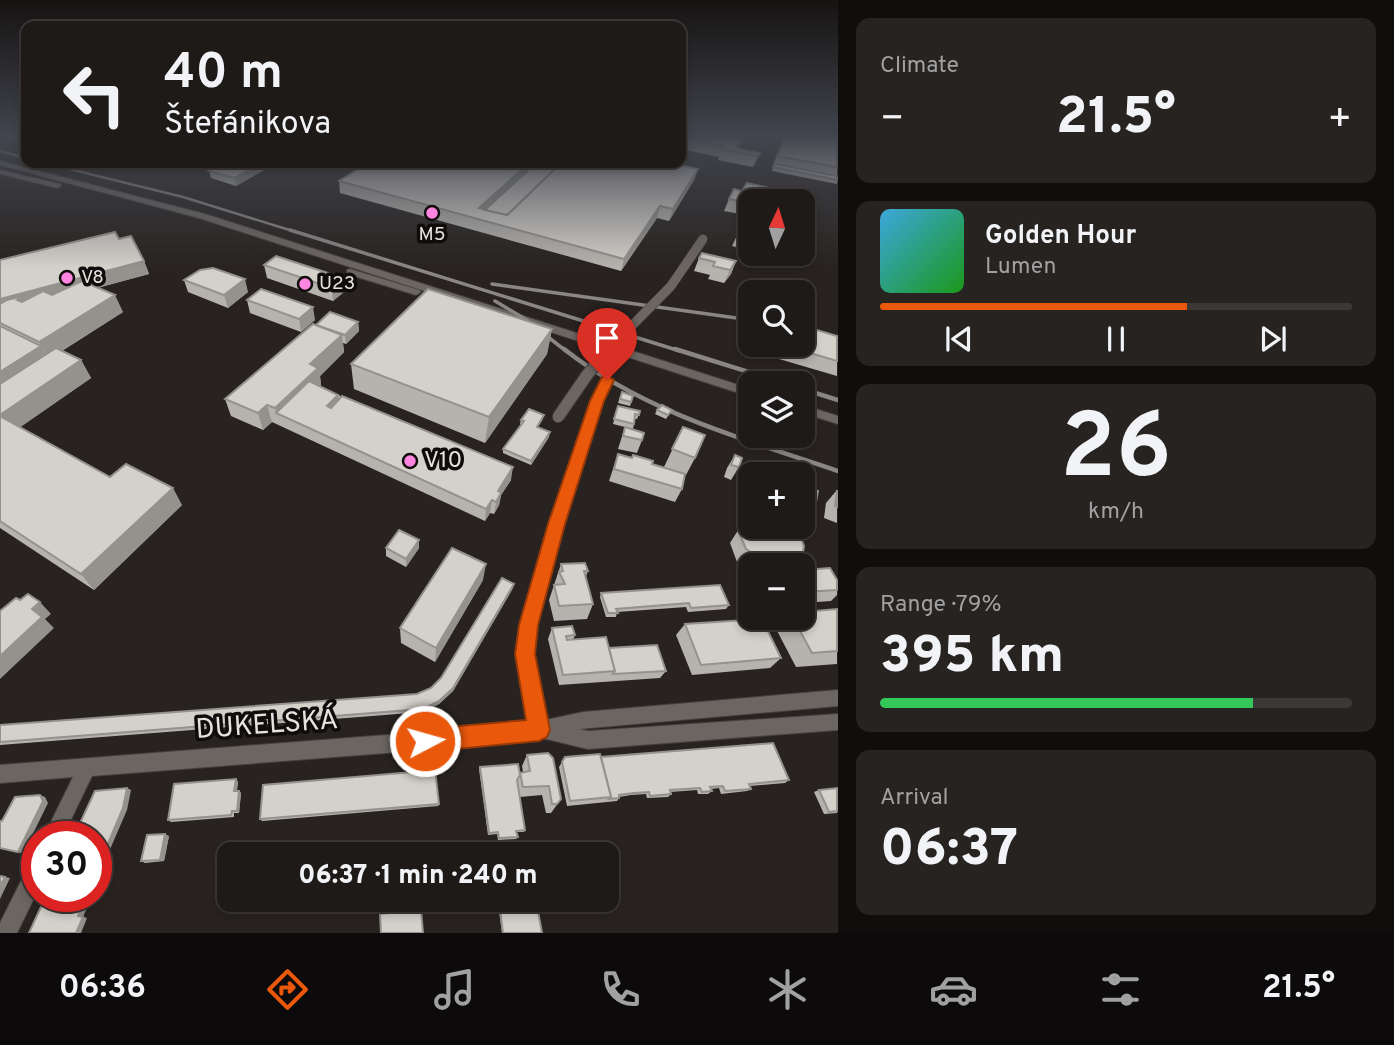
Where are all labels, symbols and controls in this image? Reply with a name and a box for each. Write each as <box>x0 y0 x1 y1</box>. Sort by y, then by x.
text: 40 m <box>164 44 283 106</box>
icon: left <box>49 49 140 140</box>
text: Climate <box>880 52 959 81</box>
text: 21.5° <box>1056 86 1176 152</box>
text: − <box>880 96 905 145</box>
text: + <box>1327 96 1352 145</box>
text: Štefánikova <box>164 105 331 145</box>
north arrow <box>738 189 816 266</box>
map controls <box>738 189 815 630</box>
marker: M5 <box>424 205 440 221</box>
text: Golden Hour <box>985 220 1136 253</box>
place label: M5 <box>418 223 446 247</box>
text: Lumen <box>985 253 1056 282</box>
place label: V8 <box>81 266 104 290</box>
marker: V8 <box>59 270 75 286</box>
place label: U23 <box>319 272 355 296</box>
marker: U23 <box>297 276 313 292</box>
button: search <box>738 280 815 357</box>
pin <box>577 308 637 380</box>
icon: arrive <box>588 319 626 357</box>
icon: previous <box>940 320 978 358</box>
icon: pause <box>1097 320 1135 358</box>
icon: next <box>1254 320 1292 358</box>
button: layers <box>738 371 815 448</box>
text: 26 <box>1060 395 1172 510</box>
place label: V10 <box>424 447 462 476</box>
marker: V10 <box>402 453 418 469</box>
button: + <box>738 462 815 539</box>
text: km/h <box>1088 498 1144 527</box>
button: − <box>738 553 815 630</box>
text: Range · 79% <box>880 591 1002 620</box>
text: 395 km <box>880 625 1064 691</box>
street label: DUKELSKÁ <box>194 701 340 749</box>
position arrow <box>388 704 462 778</box>
text: Arrival <box>880 784 949 813</box>
text: 06:37 <box>880 818 1018 884</box>
speed limit sign: 30 <box>21 821 112 912</box>
text: 06:37 · 1 min · 240 m <box>298 860 538 893</box>
icon: directions <box>263 965 312 1014</box>
icon: music <box>430 965 479 1014</box>
icon: phone <box>596 965 645 1014</box>
icon: climate <box>763 965 812 1014</box>
icon: car <box>929 965 978 1014</box>
icon: filters <box>1096 965 1145 1014</box>
text: 06:36 <box>59 969 146 1009</box>
text: 21.5° <box>1262 969 1335 1009</box>

